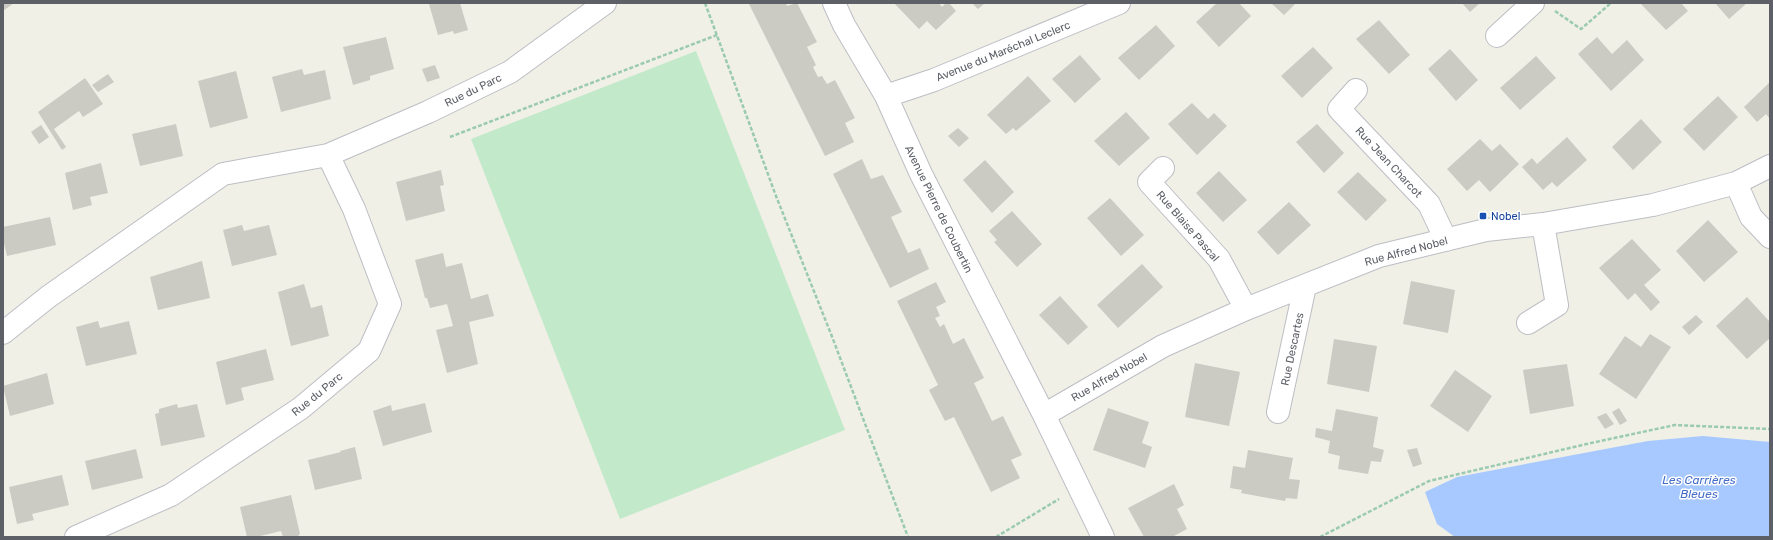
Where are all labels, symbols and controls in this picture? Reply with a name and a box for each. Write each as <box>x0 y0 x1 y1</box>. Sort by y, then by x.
street label: Avenue du Maréchal Leclerc <box>934 19 1072 84</box>
street label: Rue du Parc <box>443 71 504 110</box>
street label: Rue Jean Charcot <box>1352 124 1425 201</box>
street label: Avenue Pierre de Coubertin <box>902 143 975 275</box>
street label: Rue Blaise Pascal <box>1153 188 1222 264</box>
place label: Nobel <box>1491 210 1520 223</box>
marker: Nobel <box>1478 211 1488 221</box>
street label: Rue Alfred Nobel <box>1363 234 1449 269</box>
street label: Rue Descartes <box>1278 311 1307 387</box>
street label: Rue Alfred Nobel <box>1069 350 1150 404</box>
street label: Rue du Parc <box>289 370 345 419</box>
water label: Les Carrières Bleues <box>1662 473 1736 501</box>

